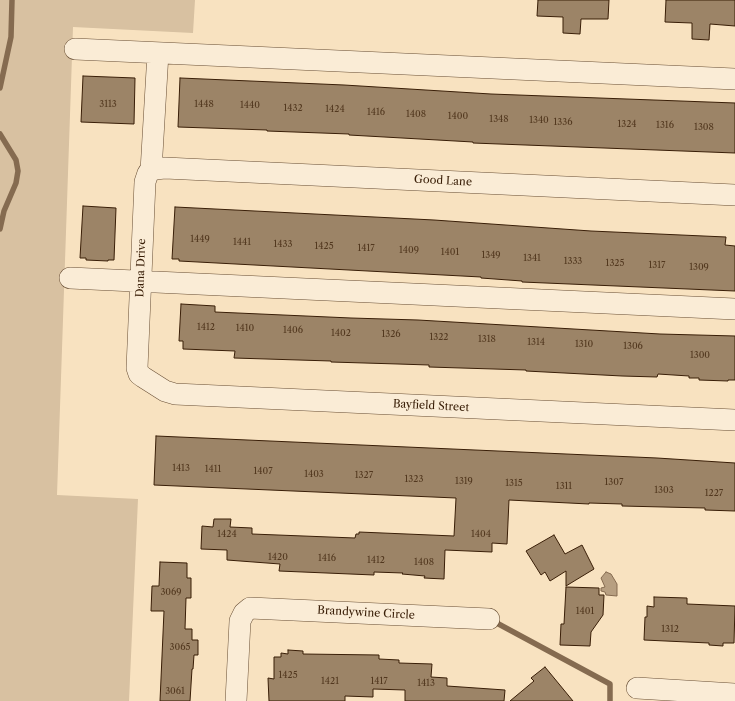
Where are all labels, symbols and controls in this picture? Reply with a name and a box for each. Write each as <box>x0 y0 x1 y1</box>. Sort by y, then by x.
house number: 3113 <box>99 99 117 109</box>
house number: 1448 <box>194 99 214 109</box>
house number: 1440 <box>240 100 260 110</box>
house number: 1432 <box>283 103 303 113</box>
house number: 1424 <box>325 104 345 114</box>
house number: 1416 <box>367 107 385 117</box>
house number: 1408 <box>406 109 426 119</box>
house number: 1400 <box>448 111 468 121</box>
house number: 1348 <box>489 114 509 124</box>
house number: 1340 <box>529 115 549 125</box>
house number: 1336 <box>554 117 572 127</box>
house number: 1324 <box>617 119 637 129</box>
house number: 1316 <box>656 120 674 130</box>
house number: 1308 <box>694 122 714 132</box>
street label: Good Lane <box>414 173 472 189</box>
house number: 1449 <box>190 234 210 244</box>
house number: 1441 <box>233 237 251 247</box>
street label: Dana Drive <box>133 238 149 298</box>
house number: 1433 <box>274 239 292 249</box>
house number: 1425 <box>314 241 334 251</box>
house number: 1417 <box>357 243 375 253</box>
house number: 1409 <box>399 245 419 255</box>
house number: 1401 <box>441 247 459 257</box>
house number: 1349 <box>481 250 501 260</box>
house number: 1341 <box>523 253 541 263</box>
house number: 1333 <box>564 256 582 266</box>
house number: 1325 <box>606 258 624 268</box>
house number: 1317 <box>649 260 665 270</box>
house number: 1309 <box>689 262 709 272</box>
house number: 1412 <box>197 322 215 332</box>
house number: 1410 <box>236 323 254 333</box>
house number: 1406 <box>283 325 303 335</box>
house number: 1402 <box>331 328 351 338</box>
house number: 1326 <box>381 329 401 339</box>
house number: 1322 <box>429 332 449 342</box>
house number: 1318 <box>478 334 496 344</box>
house number: 1314 <box>527 337 545 347</box>
house number: 1310 <box>575 339 593 349</box>
house number: 1306 <box>623 341 643 351</box>
house number: 1300 <box>690 350 710 360</box>
street label: Bayfield Street <box>392 397 470 415</box>
house number: 1413 <box>172 463 190 473</box>
house number: 1411 <box>205 464 221 474</box>
house number: 1407 <box>253 466 273 476</box>
house number: 1403 <box>304 469 324 479</box>
house number: 1327 <box>355 470 373 480</box>
house number: 1323 <box>405 474 423 484</box>
house number: 1319 <box>455 476 473 486</box>
house number: 1307 <box>605 477 623 487</box>
house number: 1315 <box>505 478 523 488</box>
house number: 1311 <box>556 481 572 491</box>
house number: 1303 <box>654 485 674 495</box>
house number: 1227 <box>705 488 723 498</box>
house number: 1424 <box>217 529 237 539</box>
house number: 1404 <box>471 529 491 539</box>
house number: 1420 <box>268 552 288 562</box>
house number: 1416 <box>318 553 336 563</box>
house number: 1412 <box>367 555 385 565</box>
house number: 1408 <box>414 557 434 567</box>
house number: 3069 <box>160 587 182 597</box>
street label: Brandywine Circle <box>317 604 415 622</box>
house number: 1401 <box>576 606 594 616</box>
house number: 1312 <box>661 624 679 634</box>
house number: 3065 <box>170 642 190 652</box>
house number: 1425 <box>278 670 298 680</box>
house number: 1421 <box>321 676 339 686</box>
house number: 1417 <box>370 676 388 686</box>
house number: 1413 <box>417 678 435 688</box>
house number: 3061 <box>165 686 185 696</box>

